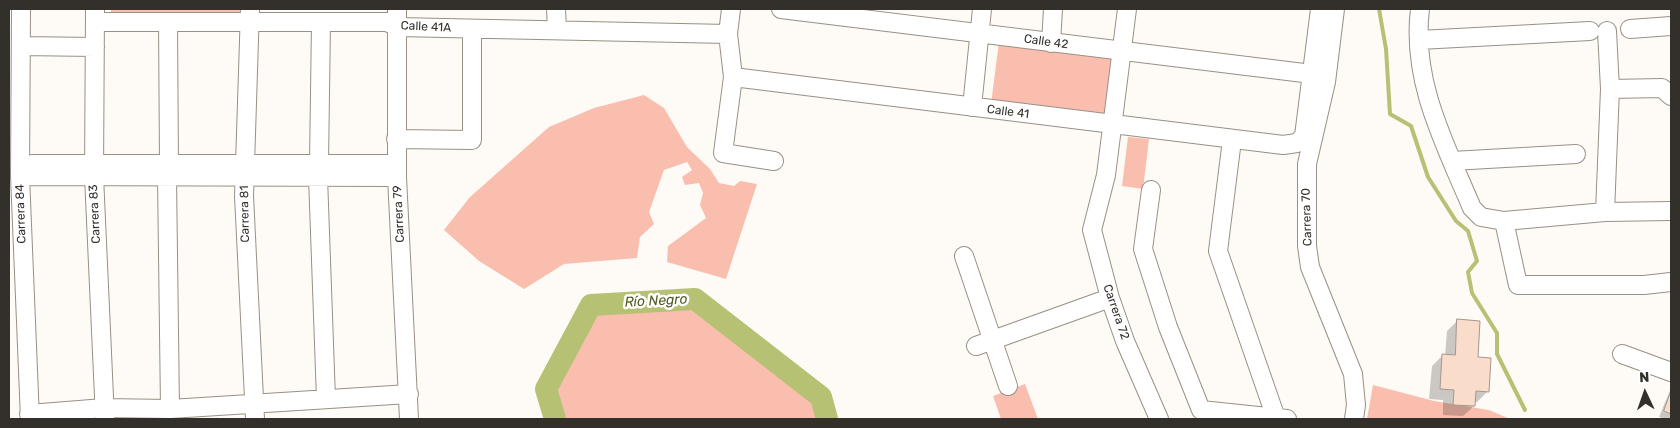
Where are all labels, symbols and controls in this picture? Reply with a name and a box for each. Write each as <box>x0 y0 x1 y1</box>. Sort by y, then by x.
street label: Calle 41A <box>400 18 452 36</box>
street label: Calle 42 <box>1023 32 1069 52</box>
street label: Calle 41 <box>986 102 1030 122</box>
street label: Carrera 84 <box>13 184 29 244</box>
street label: Carrera 83 <box>86 184 104 244</box>
street label: Carrera 81 <box>237 185 253 243</box>
street label: Carrera 79 <box>390 185 408 243</box>
street label: Carrera 70 <box>1299 188 1315 246</box>
street label: Carrera 72 <box>1100 282 1132 342</box>
water label: Río Negro <box>624 291 688 311</box>
north arrow <box>1620 368 1670 418</box>
text: N <box>1639 369 1650 386</box>

